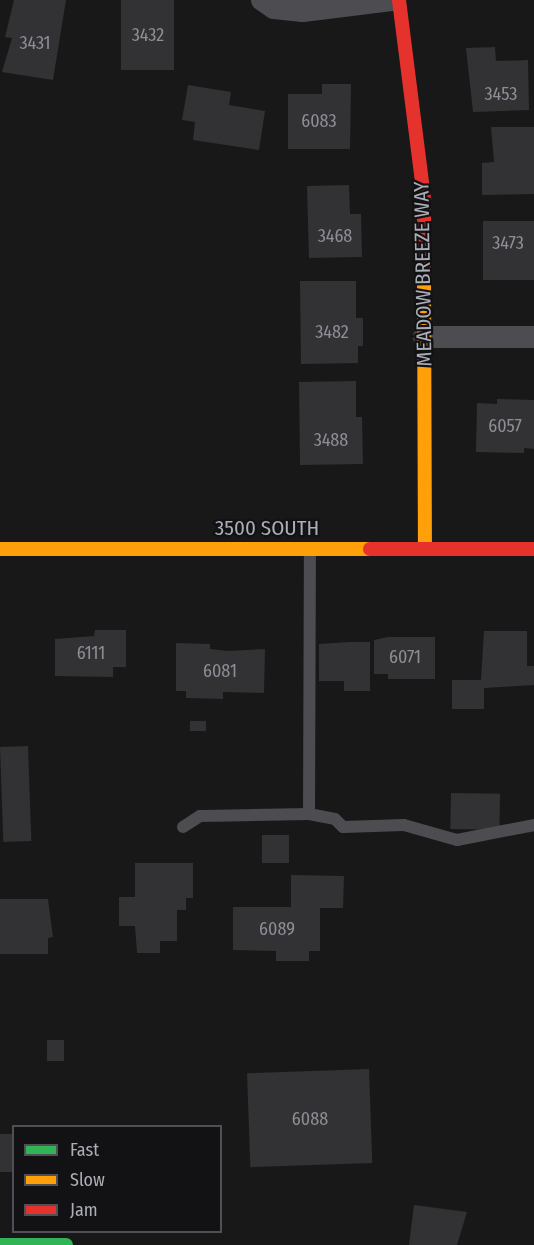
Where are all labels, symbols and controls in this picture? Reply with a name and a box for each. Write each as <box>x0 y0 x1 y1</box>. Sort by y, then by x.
house number: 3432 <box>132 24 164 46</box>
house number: 3431 <box>19 32 51 54</box>
house number: 3453 <box>485 83 517 105</box>
house number: 6083 <box>301 110 337 132</box>
street label: MEADOW BREEZE WAY <box>409 181 437 367</box>
house number: 3468 <box>318 225 352 247</box>
house number: 3473 <box>492 232 524 254</box>
house number: 3482 <box>315 321 349 343</box>
house number: 6057 <box>488 415 522 437</box>
house number: 3488 <box>314 429 348 451</box>
street label: 3500 SOUTH <box>215 515 319 541</box>
house number: 6111 <box>77 642 105 664</box>
house number: 6071 <box>389 646 421 668</box>
house number: 6081 <box>203 660 237 682</box>
house number: 6089 <box>259 918 295 940</box>
house number: 6088 <box>292 1108 328 1130</box>
legend <box>12 1125 222 1233</box>
text: Fast <box>70 1139 99 1161</box>
text: Slow <box>70 1169 105 1191</box>
text: Jam <box>70 1199 98 1221</box>

